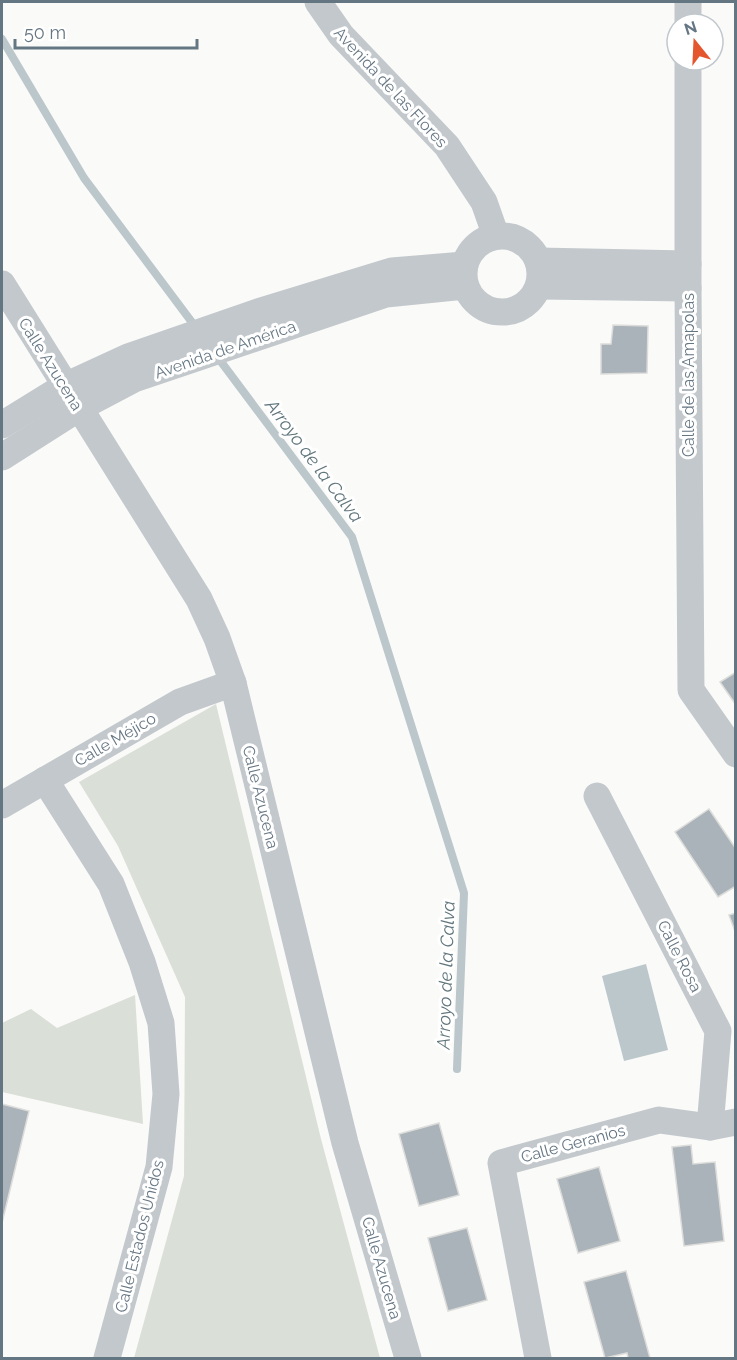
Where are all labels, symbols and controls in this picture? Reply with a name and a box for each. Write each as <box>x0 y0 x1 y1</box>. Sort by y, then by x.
scale bar <box>15 12 196 50</box>
north arrow <box>665 12 725 72</box>
text: N <box>682 17 699 39</box>
text: 50 m <box>24 22 66 43</box>
street label: Avenida de las Flores <box>330 23 451 152</box>
street label: Calle de las Amapolas <box>679 293 698 457</box>
street label: Calle Azucena <box>15 314 87 414</box>
street label: Avenida de América <box>152 316 298 383</box>
water label: Arroyo de la Calva <box>261 394 368 526</box>
street label: Calle Méjico <box>71 709 159 770</box>
street label: Calle Azucena <box>239 744 283 851</box>
water label: Arroyo de la Calva <box>432 900 459 1051</box>
street label: Calle Rosa <box>653 917 706 995</box>
street label: Calle Geranios <box>519 1120 628 1167</box>
street label: Calle Estados Unidos <box>111 1158 168 1314</box>
street label: Calle Azucena <box>358 1215 405 1322</box>

